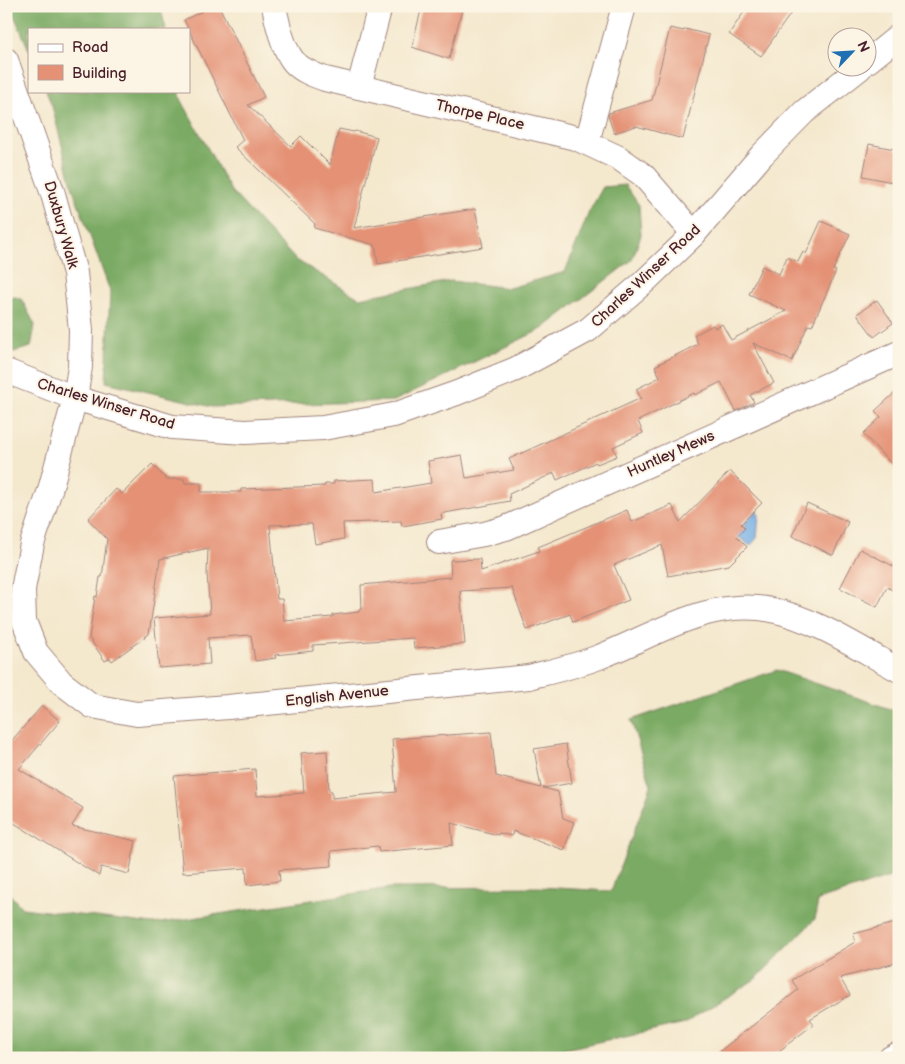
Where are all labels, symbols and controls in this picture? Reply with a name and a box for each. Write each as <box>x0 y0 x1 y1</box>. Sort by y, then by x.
legend <box>28 28 190 92</box>
north arrow <box>828 28 878 78</box>
text: Road <box>72 38 108 57</box>
text: N <box>853 38 873 55</box>
text: Building <box>72 64 127 83</box>
street label: Thorpe Place <box>434 96 526 134</box>
street label: Duxbury Walk <box>39 179 83 272</box>
street label: Charles Winser Road <box>587 220 705 332</box>
street label: Charles Winser Road <box>35 374 177 434</box>
street label: Huntley Mews <box>624 426 718 482</box>
street label: English Avenue <box>284 681 390 711</box>

